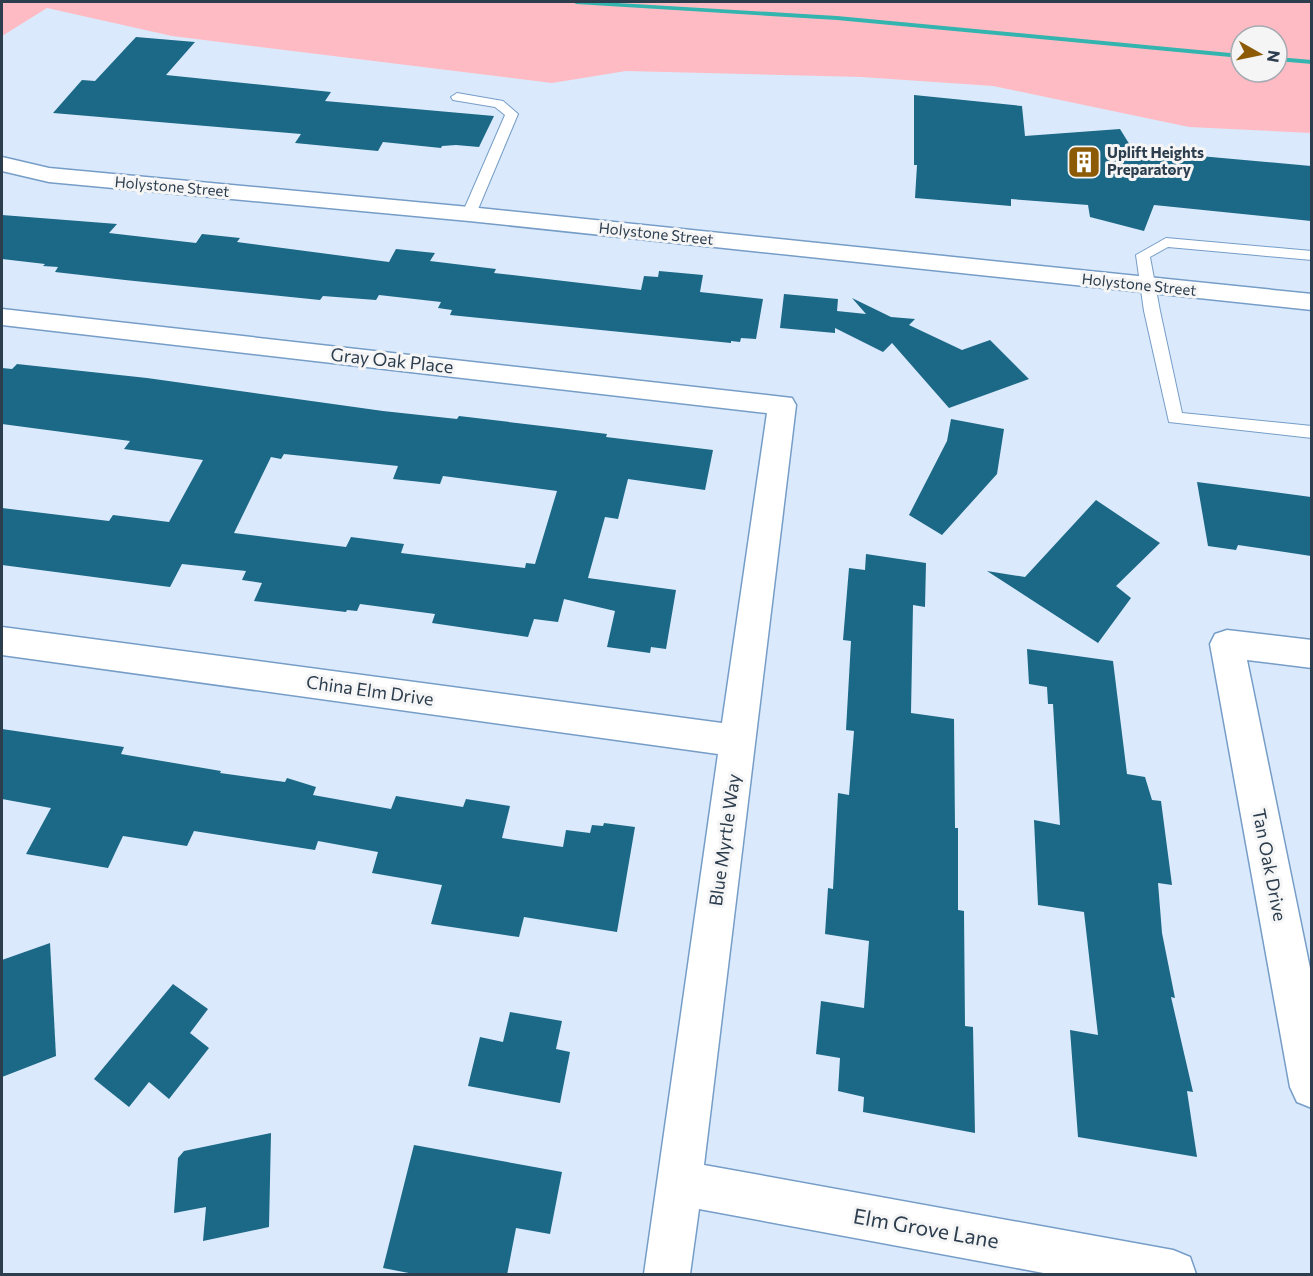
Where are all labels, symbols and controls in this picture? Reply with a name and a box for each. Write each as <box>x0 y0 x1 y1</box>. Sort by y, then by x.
north arrow <box>1229 24 1289 84</box>
text: N <box>1264 49 1285 64</box>
place label: Uplift Heights Preparatory <box>1107 143 1204 178</box>
building icon: Uplift Heights Preparatory <box>1066 144 1102 180</box>
street label: Holystone Street <box>114 172 230 200</box>
street label: Holystone Street <box>598 218 714 248</box>
street label: Holystone Street <box>1081 269 1197 299</box>
street label: Gray Oak Place <box>330 343 455 377</box>
street label: China Elm Drive <box>305 670 435 710</box>
street label: Blue Myrtle Way <box>704 772 744 907</box>
street label: Tan Oak Drive <box>1248 807 1292 923</box>
street label: Elm Grove Lane <box>852 1202 1001 1253</box>

